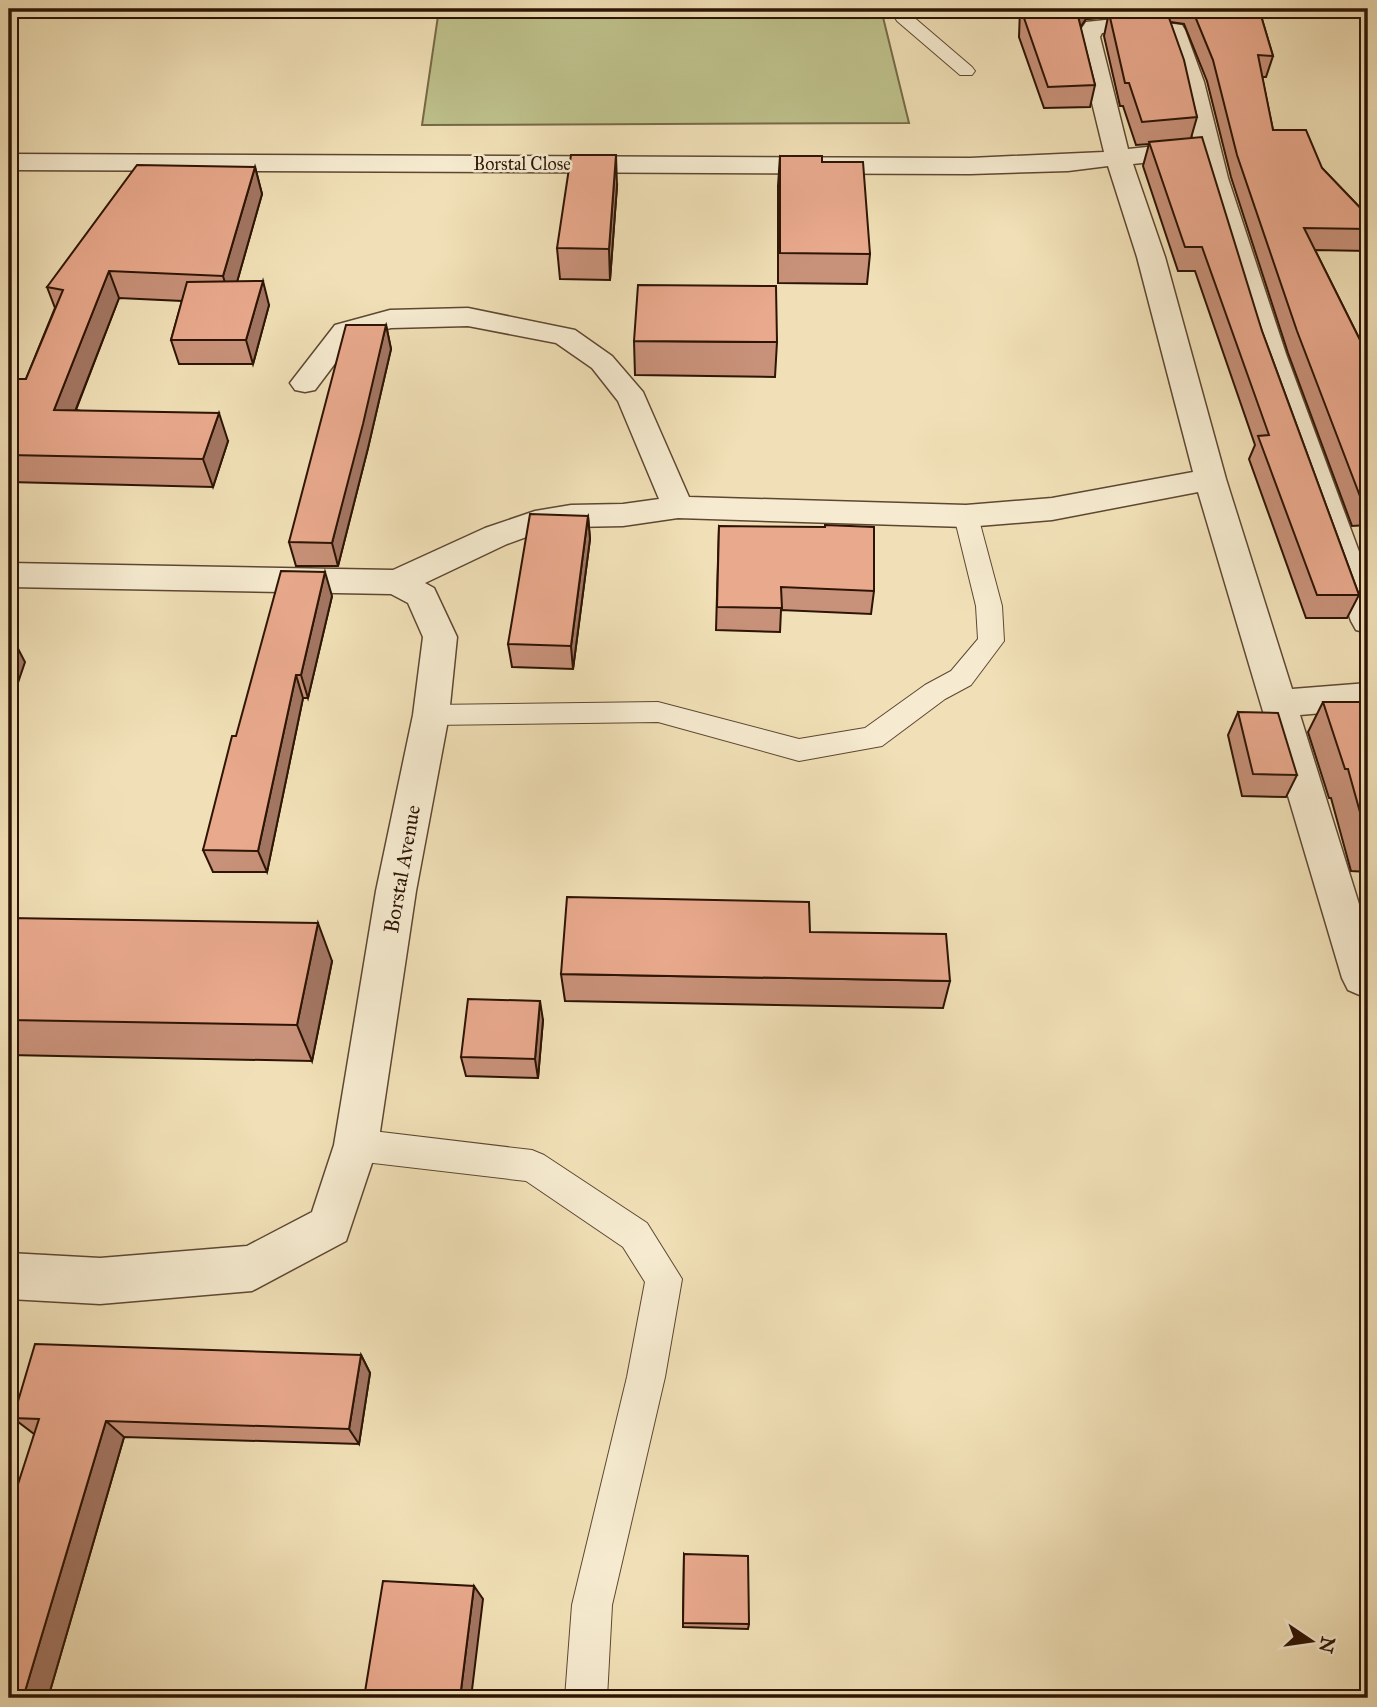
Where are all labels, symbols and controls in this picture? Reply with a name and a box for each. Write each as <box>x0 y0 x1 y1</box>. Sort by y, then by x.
street label: Borstal Close <box>473 153 571 175</box>
street label: Borstal Avenue <box>378 803 426 935</box>
north arrow <box>1276 1606 1346 1676</box>
text: N <box>1314 1634 1340 1655</box>

